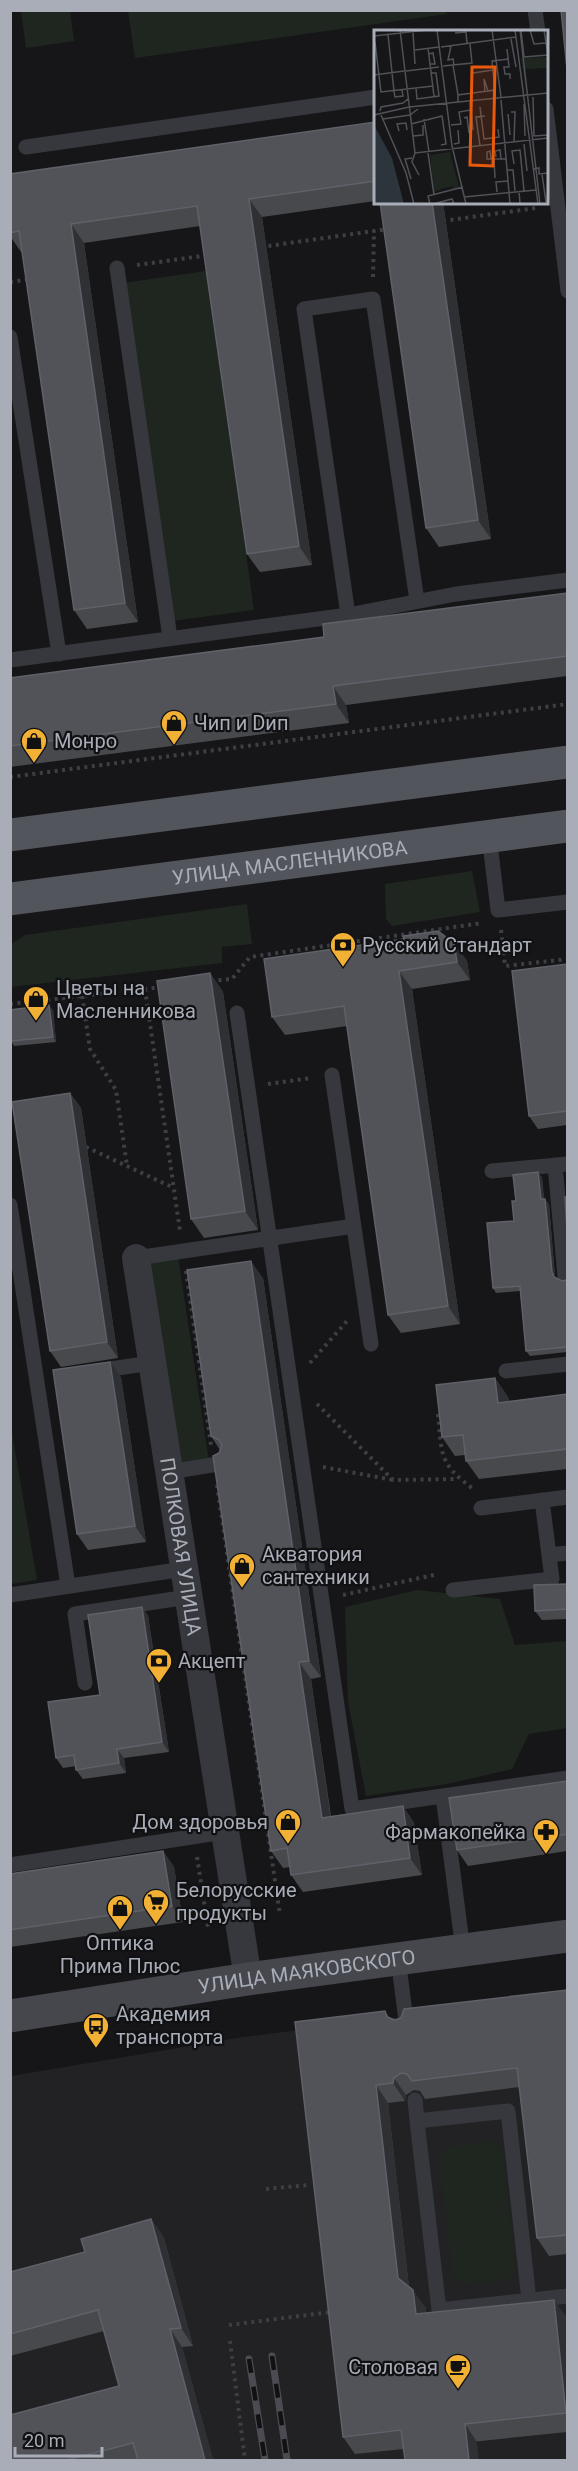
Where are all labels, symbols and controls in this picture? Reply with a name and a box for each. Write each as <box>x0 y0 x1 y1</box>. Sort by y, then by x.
inset map <box>374 30 548 204</box>
shop icon: Чип и Dип <box>159 708 189 746</box>
place label: Чип и Dип <box>194 711 288 735</box>
shop icon: Монро <box>19 726 49 764</box>
place label: Монро <box>54 729 117 753</box>
street label: УЛИЦА МАСЛЕННИКОВА <box>170 835 409 890</box>
bank icon: Русский Стандарт <box>328 930 358 968</box>
place label: Русский Стандарт <box>362 933 532 957</box>
place label: Цветы на Масленникова <box>56 976 196 1023</box>
shop icon: Цветы на Масленникова <box>21 984 51 1022</box>
street label: ПОЛКОВАЯ УЛИЦА <box>155 1456 206 1637</box>
place label: Акватория сантехники <box>262 1542 370 1589</box>
shop icon: Акватория сантехники <box>227 1551 257 1589</box>
bank icon: Акцепт <box>144 1646 174 1684</box>
place label: Акцепт <box>178 1649 246 1673</box>
shop icon: Дом здоровья <box>273 1807 303 1845</box>
place label: Дом здоровья <box>132 1810 268 1834</box>
pharmacy icon: Фармакопейка <box>531 1817 561 1855</box>
place label: Фармакопейка <box>385 1820 526 1844</box>
place label: Белорусские продукты <box>176 1878 297 1925</box>
supermarket icon: Белорусские продукты <box>141 1887 171 1925</box>
shop icon: Оптика Прима Плюс <box>105 1893 135 1931</box>
place label: Оптика Прима Плюс <box>60 1931 180 1978</box>
street label: УЛИЦА МАЯКОВСКОГО <box>196 1945 417 1999</box>
place label: Академия транспорта <box>116 2002 223 2049</box>
bus stop icon: Академия транспорта <box>81 2011 111 2049</box>
cafe icon: Столовая <box>443 2352 473 2390</box>
place label: Столовая <box>348 2355 438 2379</box>
scale bar <box>15 2420 102 2458</box>
text: 20 m <box>24 2430 64 2451</box>

